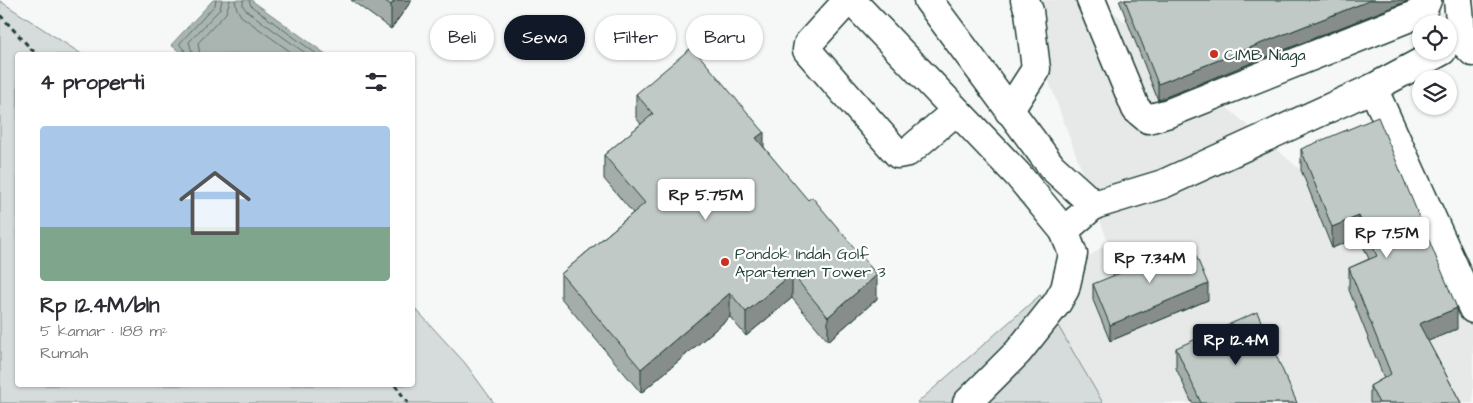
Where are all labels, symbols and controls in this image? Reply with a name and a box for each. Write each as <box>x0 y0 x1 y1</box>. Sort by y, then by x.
chip: Beli <box>430 15 494 60</box>
chip: Sewa <box>504 15 585 60</box>
chip: Filter <box>595 15 676 60</box>
chip: Baru <box>686 15 763 60</box>
map controls <box>1412 15 1457 115</box>
button: locate <box>1412 15 1457 60</box>
place label: CIMB Niaga <box>1224 44 1306 67</box>
marker: CIMB Niaga <box>1208 48 1220 60</box>
text: 4 properti <box>40 68 144 97</box>
icon: filters <box>362 68 390 96</box>
button: layers <box>1412 70 1457 115</box>
icon: home <box>170 158 260 248</box>
pin: Rp 5.75M <box>654 178 758 221</box>
text: Rp 5.75M <box>669 184 743 206</box>
pin: Rp 7.5M <box>1341 216 1433 259</box>
text: Rp 7.5M <box>1355 222 1419 244</box>
pin: Rp 7.34M <box>1098 242 1202 284</box>
place label: Pondok Indah Golf Apartemen Tower 3 <box>735 243 886 283</box>
text: Rp 7.34M <box>1114 247 1186 269</box>
marker: Pondok Indah Golf Apartemen Tower 3 <box>719 256 731 268</box>
text: Rp 12.4M/bln <box>40 291 160 320</box>
text: 5 kamar · 188 m² <box>40 320 168 342</box>
pin: Rp 12.4M <box>1184 324 1288 366</box>
text: Rp 12.4M <box>1204 329 1268 351</box>
text: Rumah <box>40 342 88 364</box>

